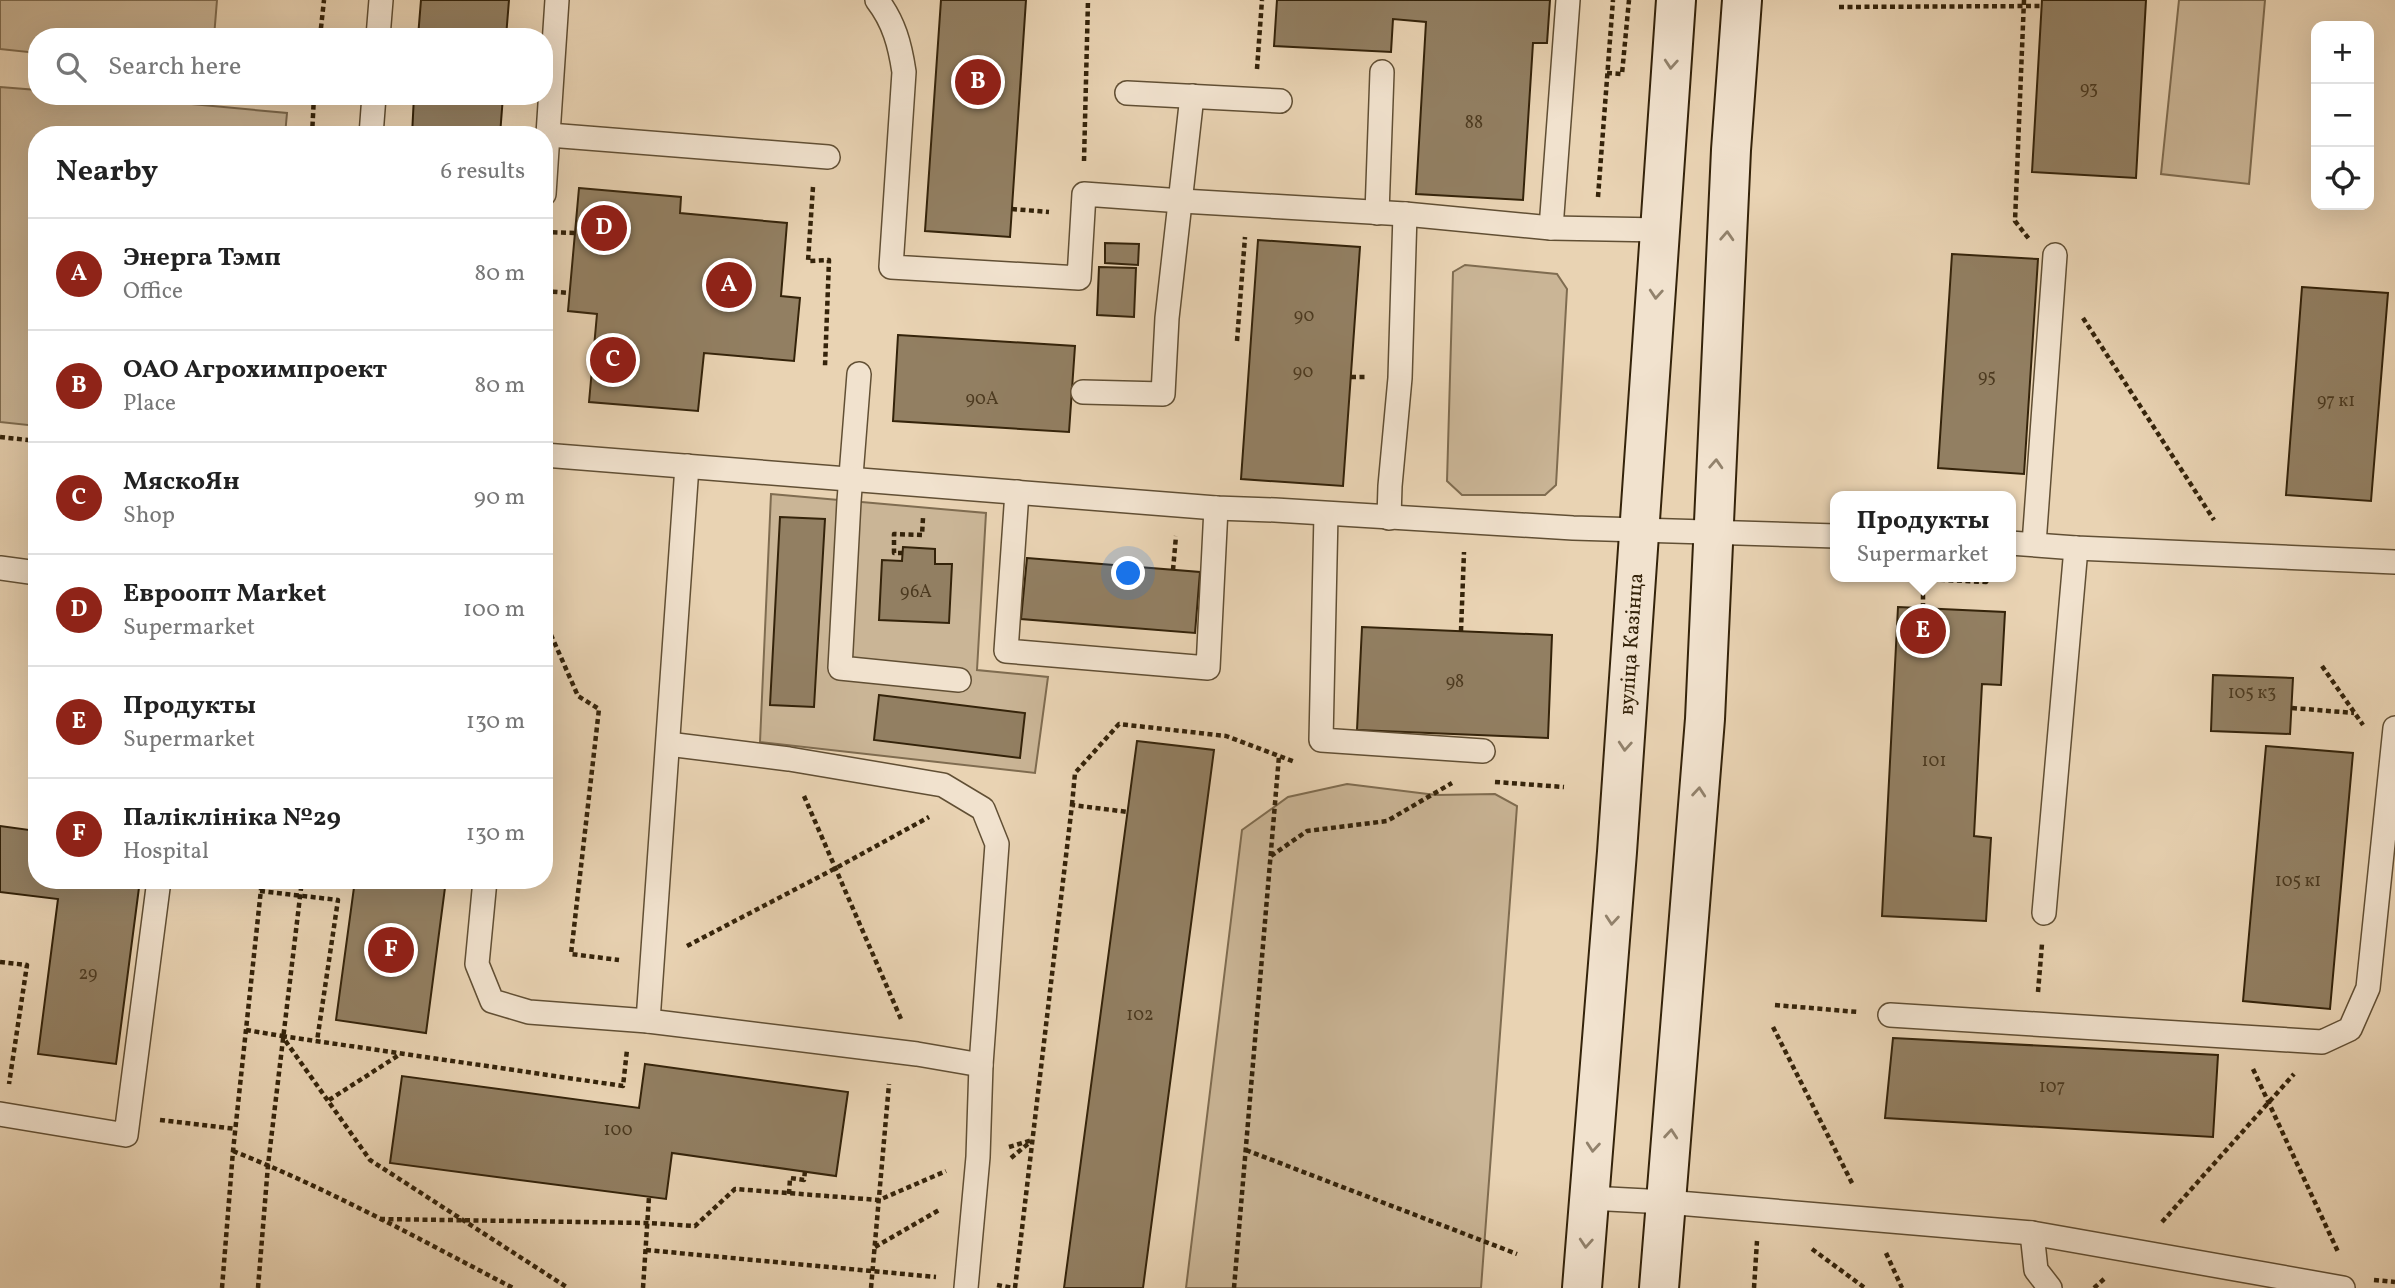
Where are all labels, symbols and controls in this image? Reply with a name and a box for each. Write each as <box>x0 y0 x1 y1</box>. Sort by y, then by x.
map controls <box>2311 21 2374 210</box>
button: + <box>2311 21 2374 84</box>
search box <box>28 28 553 105</box>
icon: search <box>52 48 90 86</box>
text: Search here <box>108 49 241 85</box>
pin: B <box>955 56 1001 108</box>
one-way arrow <box>1664 59 1679 70</box>
house number: 93 <box>2080 77 2098 102</box>
button: − <box>2311 84 2374 147</box>
house number: 88 <box>1465 111 1483 136</box>
button: locate <box>2311 147 2374 210</box>
text: Nearby <box>56 151 158 193</box>
text: 6 results <box>441 156 525 188</box>
pin: D <box>581 202 627 254</box>
one-way arrow <box>1719 231 1734 242</box>
text: Энерга Тэмп <box>123 240 281 276</box>
text: A <box>71 258 87 290</box>
text: 80 m <box>475 258 525 290</box>
pin: A <box>706 259 752 311</box>
text: Office <box>123 276 183 308</box>
one-way arrow <box>1649 288 1664 299</box>
house number: 90 <box>1294 304 1314 329</box>
pin: C <box>590 334 636 386</box>
text: ОАО Агрохимпроект <box>123 352 387 388</box>
house number: 90 <box>1293 360 1313 385</box>
house number: 95 <box>1978 365 1996 390</box>
text: B <box>71 370 87 402</box>
text: 80 m <box>475 370 525 402</box>
house number: 90А <box>965 387 999 412</box>
text: Place <box>123 388 176 420</box>
house number: 97 к1 <box>2317 389 2355 414</box>
one-way arrow <box>1709 458 1724 469</box>
text: МяскоЯн <box>123 464 240 500</box>
text: C <box>72 482 86 514</box>
text: 90 m <box>474 482 525 514</box>
popup <box>1830 491 2016 582</box>
text: Shop <box>123 500 175 532</box>
text: Продукты <box>1857 503 1989 539</box>
text: Supermarket <box>1857 539 1989 571</box>
your location <box>1111 556 1145 590</box>
street label: вуліца Казінца <box>1613 572 1651 716</box>
text: Евроопт Market <box>123 576 326 612</box>
house number: 96А <box>900 580 932 605</box>
text: D <box>71 594 87 626</box>
text: 100 m <box>463 594 525 626</box>
pin: E <box>1900 605 1946 657</box>
text: Supermarket <box>123 612 255 644</box>
house number: 98 <box>1446 670 1464 695</box>
house number: 105 к3 <box>2228 681 2276 706</box>
text: Продукты <box>123 688 256 724</box>
text: E <box>72 706 86 738</box>
text: 130 m <box>466 706 525 738</box>
text: Supermarket <box>123 724 255 756</box>
one-way arrow <box>1618 740 1633 751</box>
house number: 101 <box>1922 749 1946 774</box>
one-way arrow <box>1691 786 1706 797</box>
text: Паліклініка №29 <box>123 800 341 836</box>
text: F <box>72 818 86 850</box>
text: 130 m <box>466 818 525 850</box>
text: Hospital <box>123 836 209 868</box>
house number: 105 к1 <box>2275 869 2321 894</box>
one-way arrow <box>1605 915 1620 926</box>
pin: F <box>368 924 414 976</box>
house number: 29 <box>79 962 97 987</box>
house number: 102 <box>1126 1003 1154 1028</box>
house number: 107 <box>2039 1075 2065 1100</box>
house number: 100 <box>604 1118 633 1143</box>
one-way arrow <box>1663 1128 1678 1139</box>
one-way arrow <box>1586 1141 1601 1152</box>
one-way arrow <box>1578 1238 1593 1249</box>

